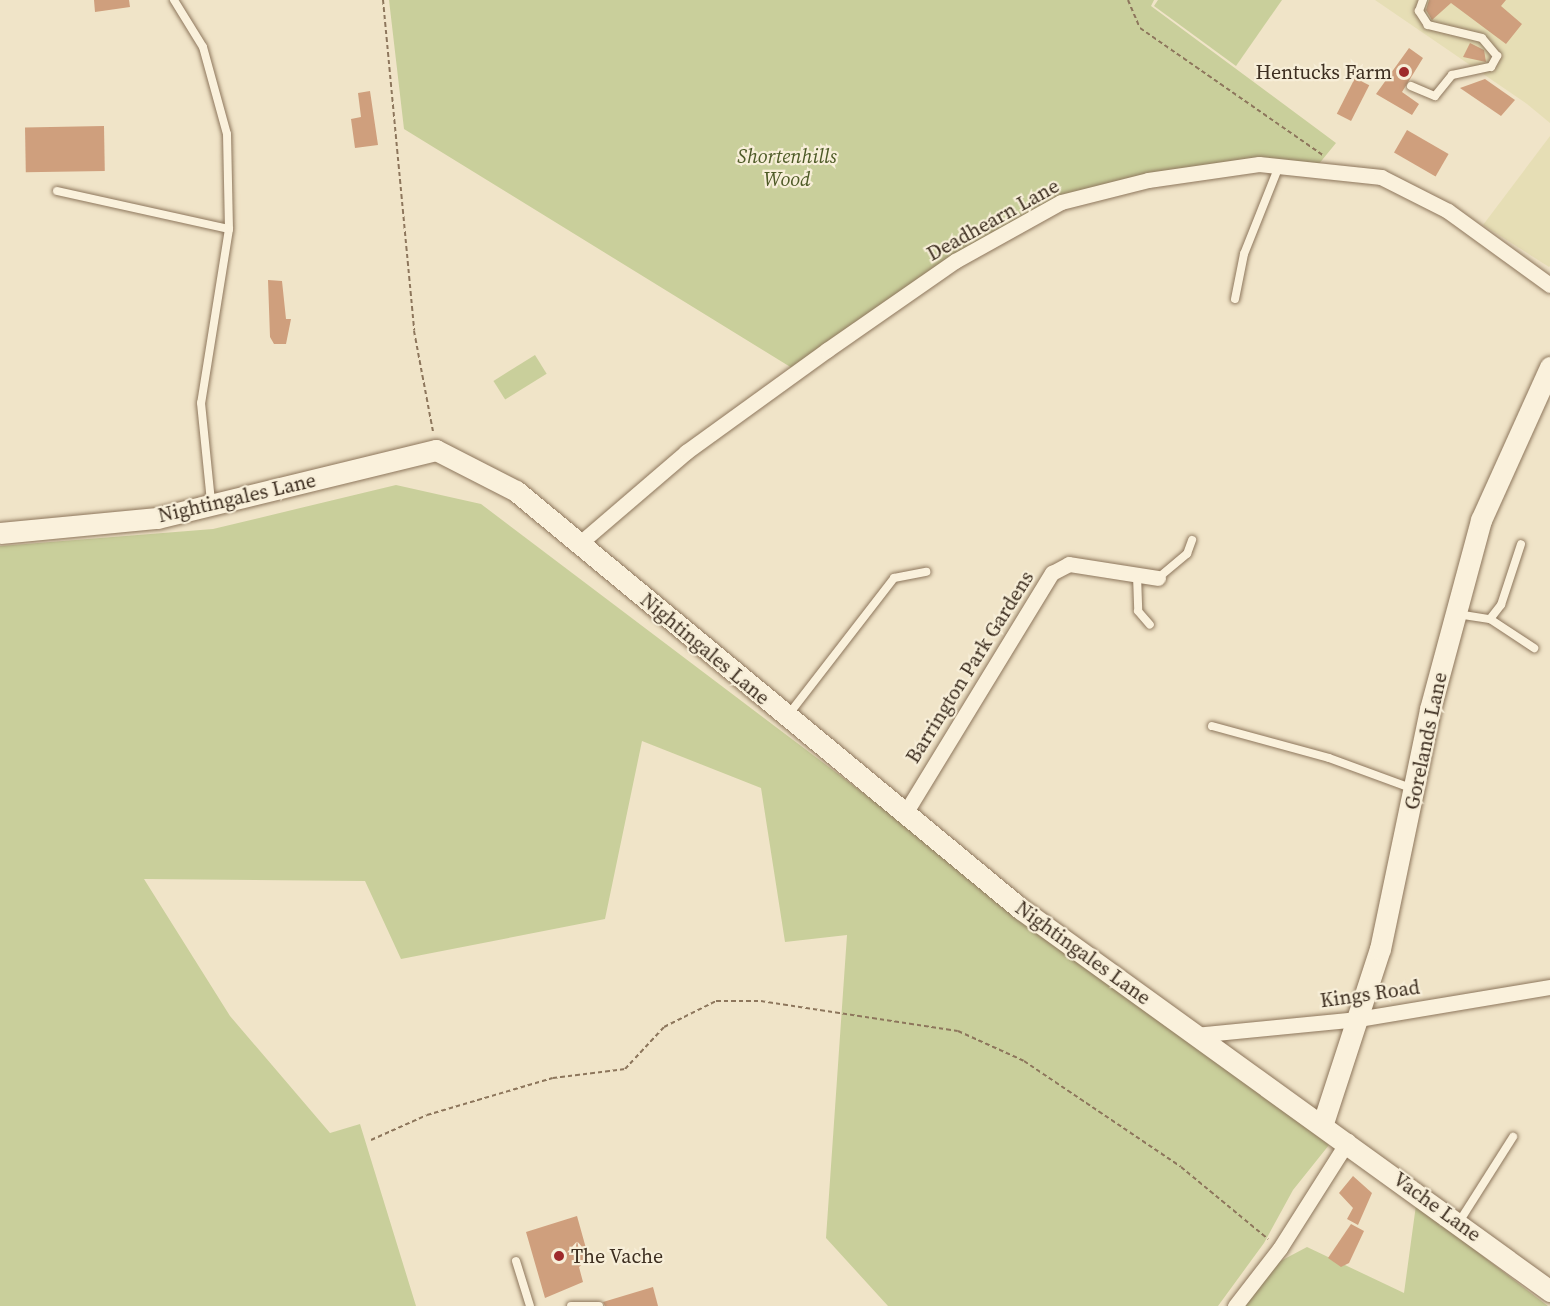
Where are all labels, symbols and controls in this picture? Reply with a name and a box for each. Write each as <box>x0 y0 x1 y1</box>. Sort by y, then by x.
place label: Hentucks Farm <box>1256 60 1392 84</box>
marker: Hentucks Farm <box>1397 65 1411 79</box>
park label: Shortenhills Wood <box>737 144 837 191</box>
street label: Deadhearn Lane <box>923 174 1063 266</box>
street label: Nightingales Lane <box>156 468 318 528</box>
street label: Barrington Park Gardens <box>901 566 1039 768</box>
street label: Nightingales Lane <box>636 588 774 710</box>
street label: Gorelands Lane <box>1400 670 1452 812</box>
street label: Nightingales Lane <box>1011 896 1155 1010</box>
street label: Kings Road <box>1319 975 1421 1013</box>
street label: Vache Lane <box>1388 1167 1486 1247</box>
place label: The Vache <box>571 1244 664 1268</box>
marker: The Vache <box>552 1249 566 1263</box>

